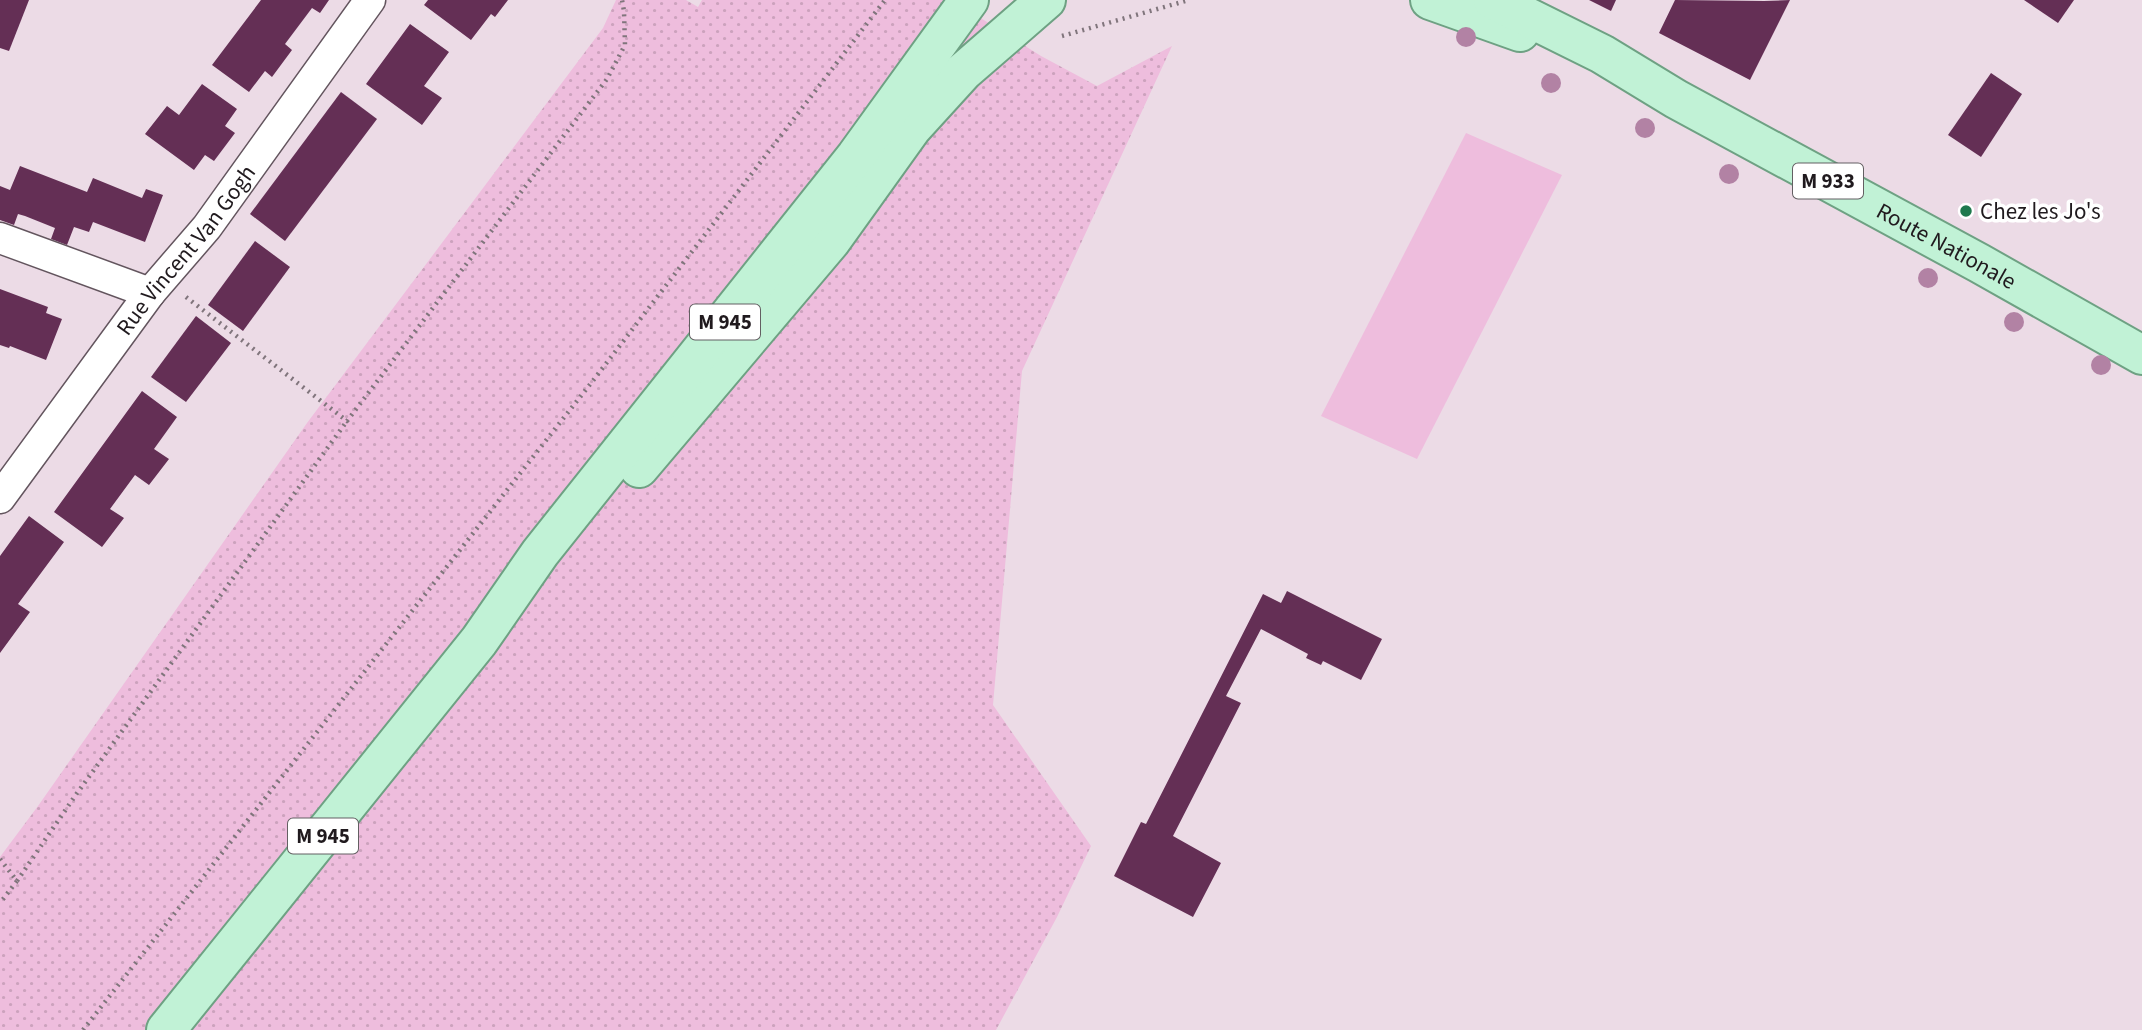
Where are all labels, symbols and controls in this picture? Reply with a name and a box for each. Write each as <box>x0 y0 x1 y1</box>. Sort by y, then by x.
street label: Rue Vincent Van Gogh <box>108 158 263 342</box>
road number: M 933 <box>1793 164 1863 198</box>
street label: Route Nationale <box>1871 194 2023 297</box>
place label: Chez les Jo's <box>1980 195 2101 228</box>
marker: Chez les Jo's <box>1958 203 1974 219</box>
road number: M 945 <box>690 304 760 340</box>
road number: M 945 <box>288 818 358 854</box>

